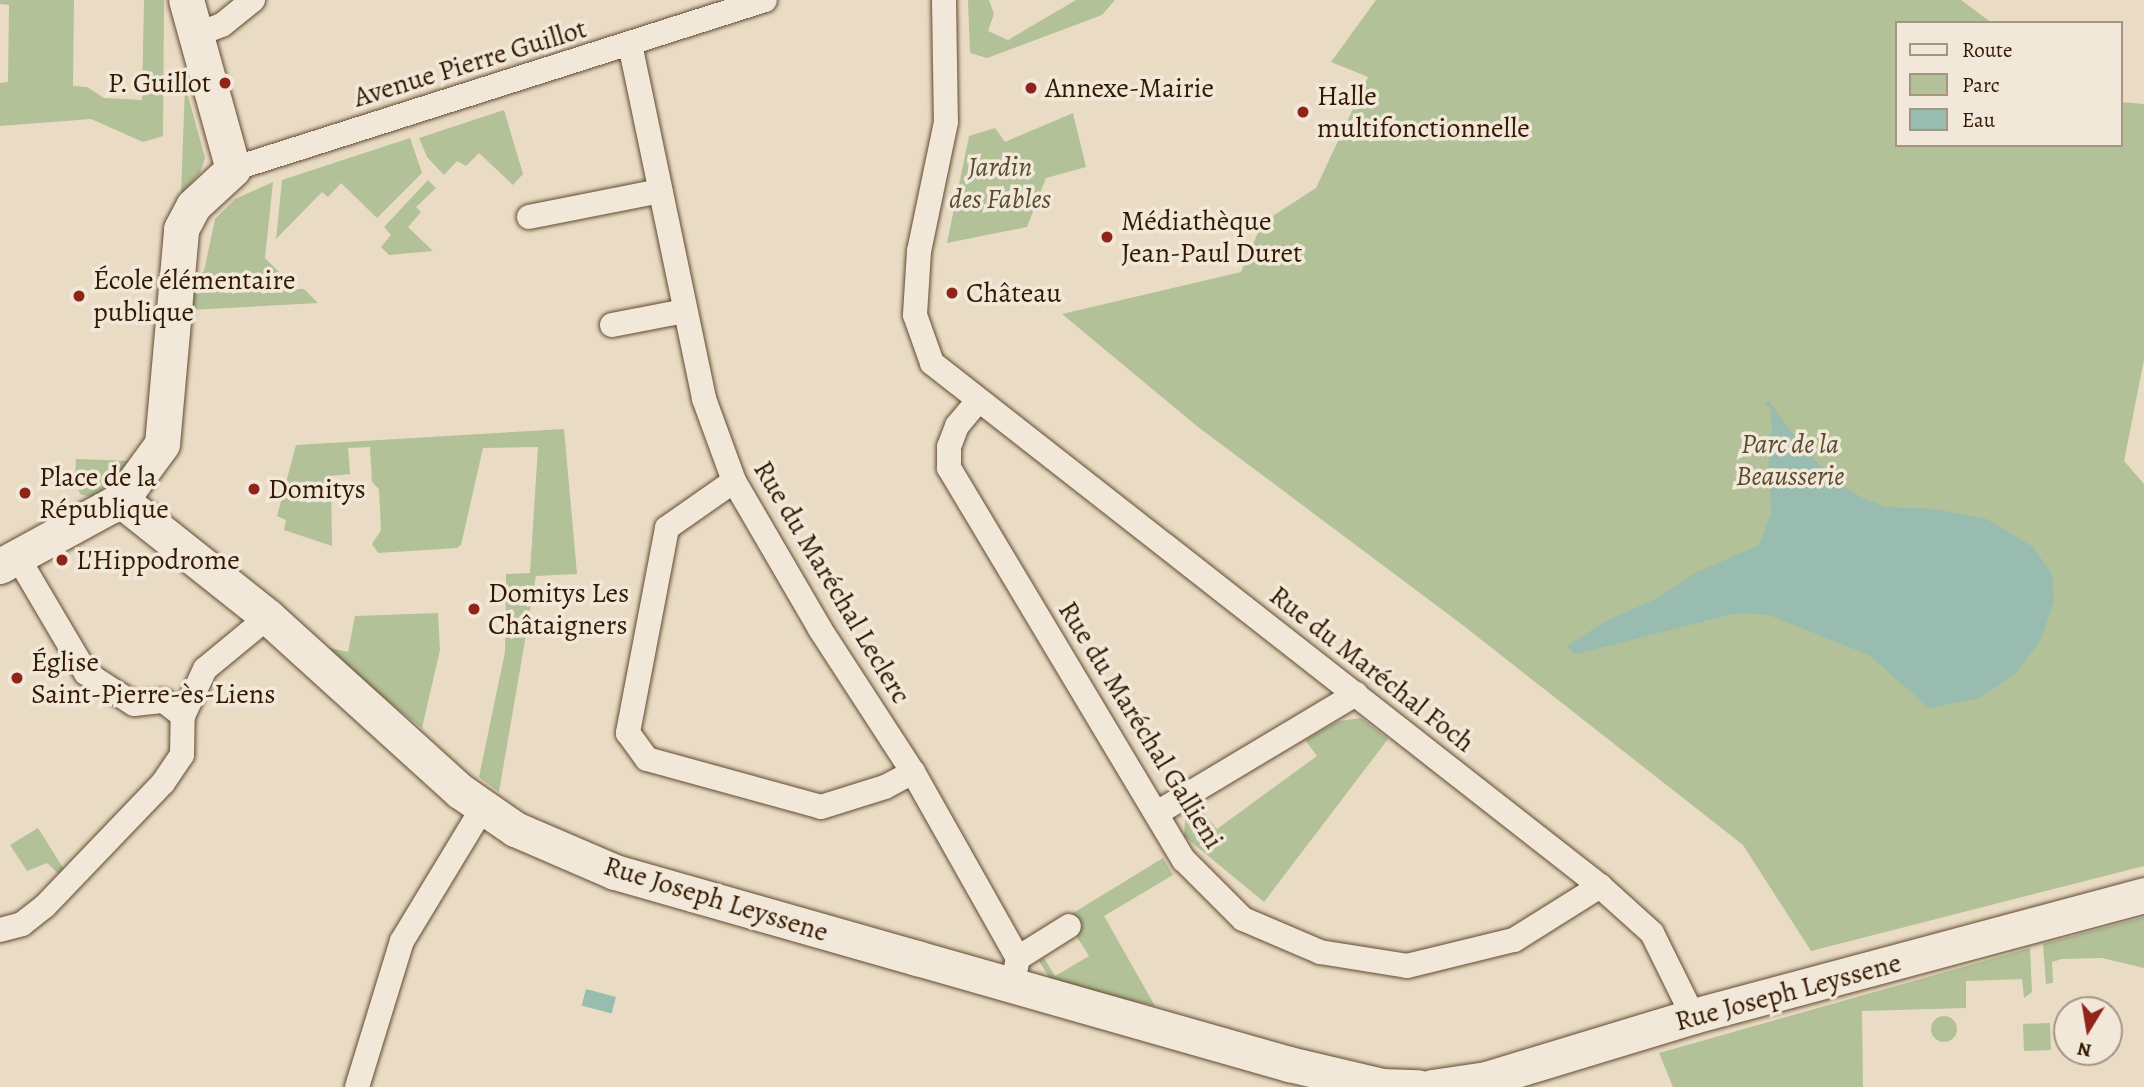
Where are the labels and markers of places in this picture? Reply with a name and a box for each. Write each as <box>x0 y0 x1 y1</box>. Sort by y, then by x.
place label: P. Guillot <box>107 66 211 100</box>
place label: Annexe-Mairie <box>1045 71 1214 105</box>
marker: P. Guillot <box>217 75 233 91</box>
place label: Halle multifonctionnelle <box>1317 79 1530 145</box>
marker: Annexe-Mairie <box>1023 80 1039 96</box>
marker: Halle multifonctionnelle <box>1295 104 1311 120</box>
place label: Médiathèque Jean-Paul Duret <box>1121 204 1302 270</box>
marker: Médiathèque Jean-Paul Duret <box>1099 229 1115 245</box>
place label: École élémentaire publique <box>93 263 295 329</box>
place label: Château <box>966 276 1062 310</box>
marker: Château <box>944 285 960 301</box>
marker: École élémentaire publique <box>71 288 87 304</box>
place label: Place de la République <box>39 460 169 526</box>
place label: Domitys <box>268 472 366 506</box>
marker: Domitys <box>246 481 262 497</box>
marker: Place de la République <box>17 485 33 501</box>
place label: L'Hippodrome <box>76 543 240 577</box>
marker: L'Hippodrome <box>54 552 70 568</box>
place label: Domitys Les Châtaigners <box>488 576 629 642</box>
marker: Domitys Les Châtaigners <box>466 601 482 617</box>
place label: Église Saint-Pierre-ès-Liens <box>31 645 275 711</box>
marker: Église Saint-Pierre-ès-Liens <box>9 670 25 686</box>

